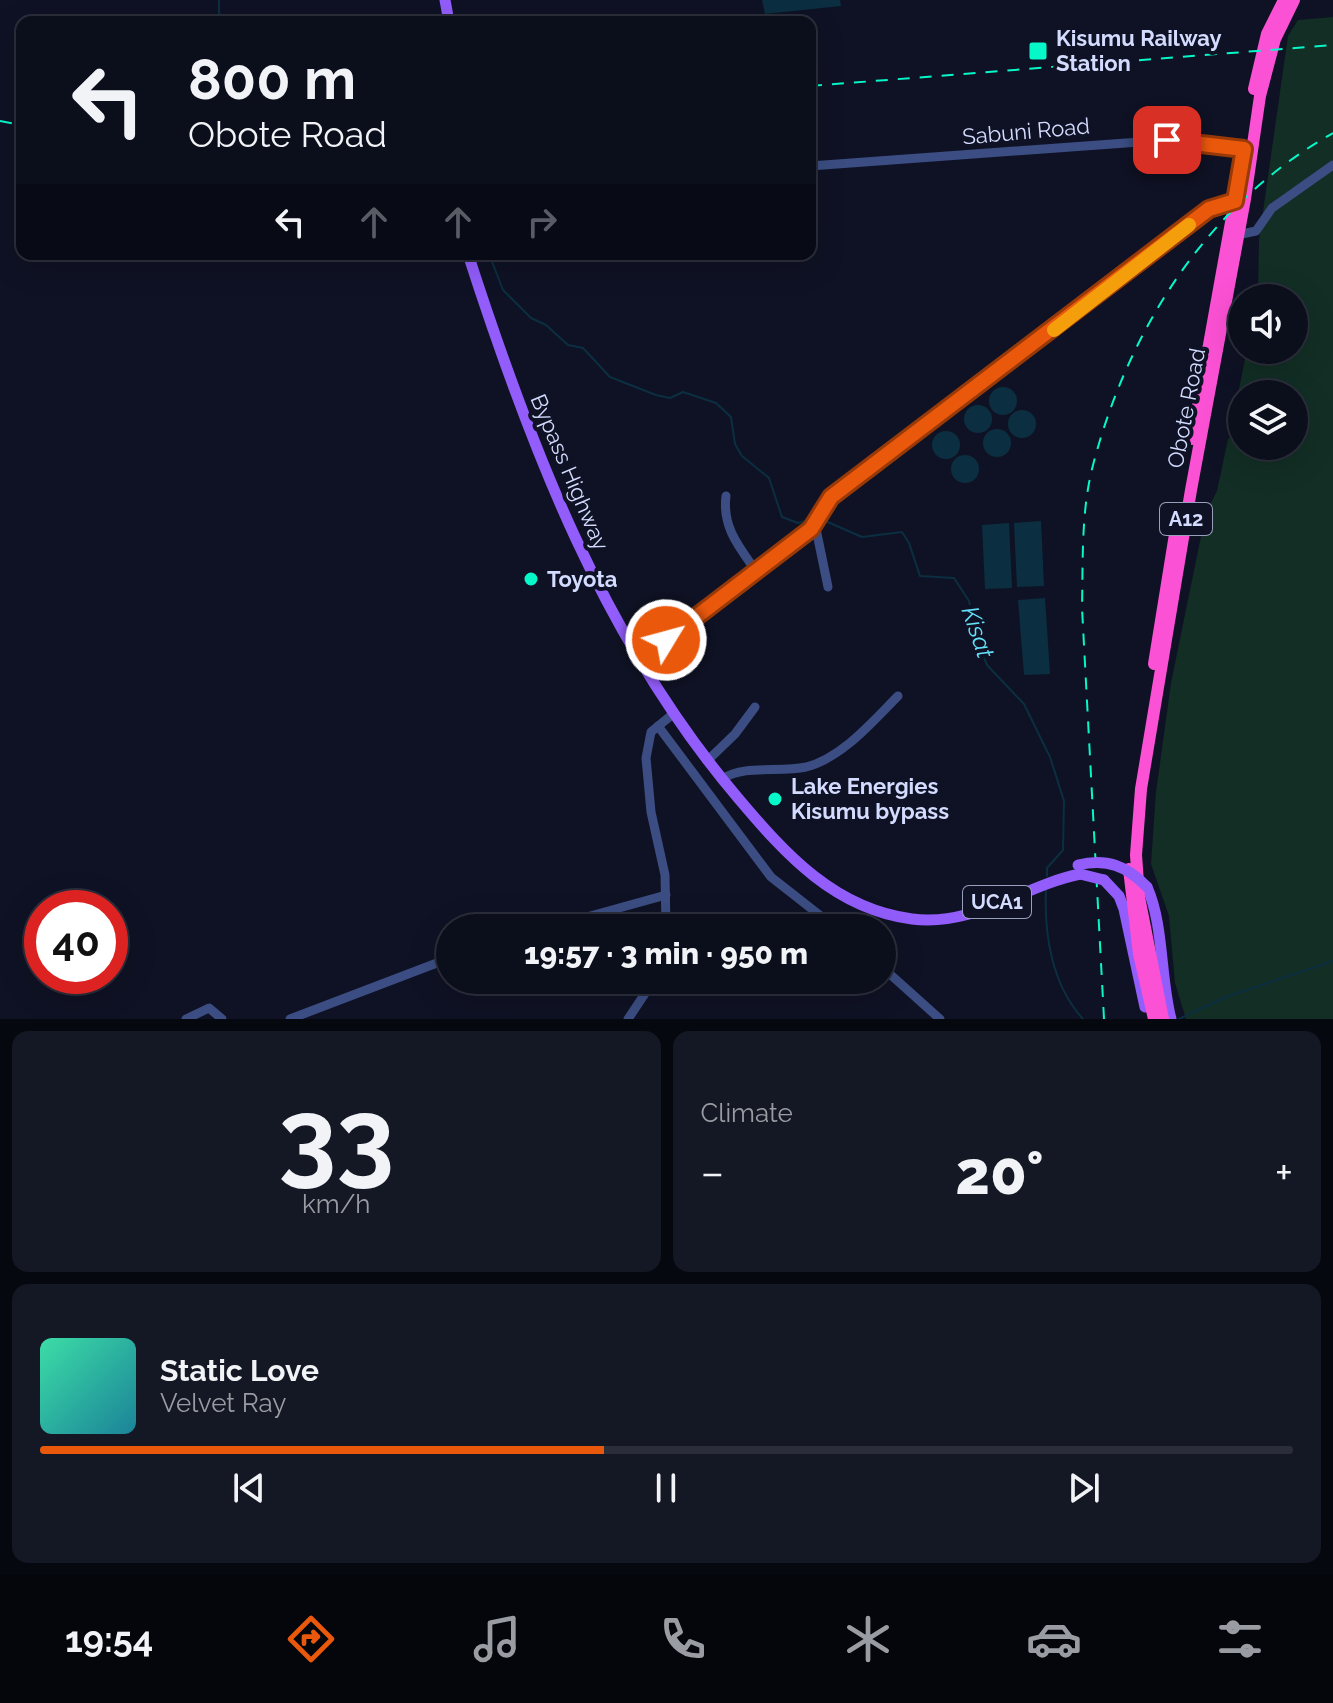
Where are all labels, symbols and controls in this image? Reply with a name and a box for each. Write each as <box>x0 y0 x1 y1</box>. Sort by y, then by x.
place label: Kisumu Railway Station <box>1056 25 1222 76</box>
marker: Kisumu Railway Station <box>1027 40 1049 62</box>
text: 800 m <box>188 46 356 112</box>
icon: left <box>56 48 160 152</box>
pin <box>1133 106 1201 174</box>
street label: Sabuni Road <box>961 112 1091 150</box>
text: Obote Road <box>188 113 387 155</box>
icon: arrive <box>1145 118 1189 162</box>
icon: left <box>268 200 312 244</box>
icon: ahead <box>352 200 396 244</box>
icon: ahead <box>436 200 480 244</box>
icon: right <box>520 200 564 244</box>
map controls <box>1228 284 1308 460</box>
button: sound <box>1228 284 1308 364</box>
street label: Obote Road <box>1162 346 1210 470</box>
button: layers <box>1228 380 1308 460</box>
street label: Bypass Highway <box>525 390 615 554</box>
road number: A12 <box>1160 503 1212 535</box>
place label: Toyota <box>547 566 617 592</box>
marker: Toyota <box>522 570 540 588</box>
position arrow <box>624 598 708 682</box>
water label: Kisat <box>956 602 1000 662</box>
place label: Lake Energies Kisumu bypass <box>791 773 949 824</box>
marker: Lake Energies Kisumu bypass <box>766 790 784 808</box>
road number: UCA1 <box>963 886 1031 918</box>
speed limit sign: 40 <box>24 890 128 994</box>
text: 19:57 · 3 min · 950 m <box>524 936 808 971</box>
text: 33 <box>278 1076 394 1198</box>
text: Climate <box>701 1098 793 1128</box>
text: 20° <box>955 1138 1044 1208</box>
text: − <box>701 1147 724 1198</box>
text: + <box>1275 1147 1293 1198</box>
text: km/h <box>302 1189 371 1219</box>
text: Static Love <box>160 1353 319 1388</box>
text: Velvet Ray <box>160 1388 286 1418</box>
icon: previous <box>227 1466 271 1510</box>
icon: pause <box>644 1466 688 1510</box>
icon: next <box>1062 1466 1106 1510</box>
icon: directions <box>283 1611 339 1667</box>
icon: music <box>469 1611 525 1667</box>
icon: phone <box>655 1611 711 1667</box>
icon: climate <box>840 1611 896 1667</box>
icon: car <box>1026 1611 1082 1667</box>
icon: filters <box>1212 1611 1268 1667</box>
text: 19:54 <box>65 1618 153 1660</box>

